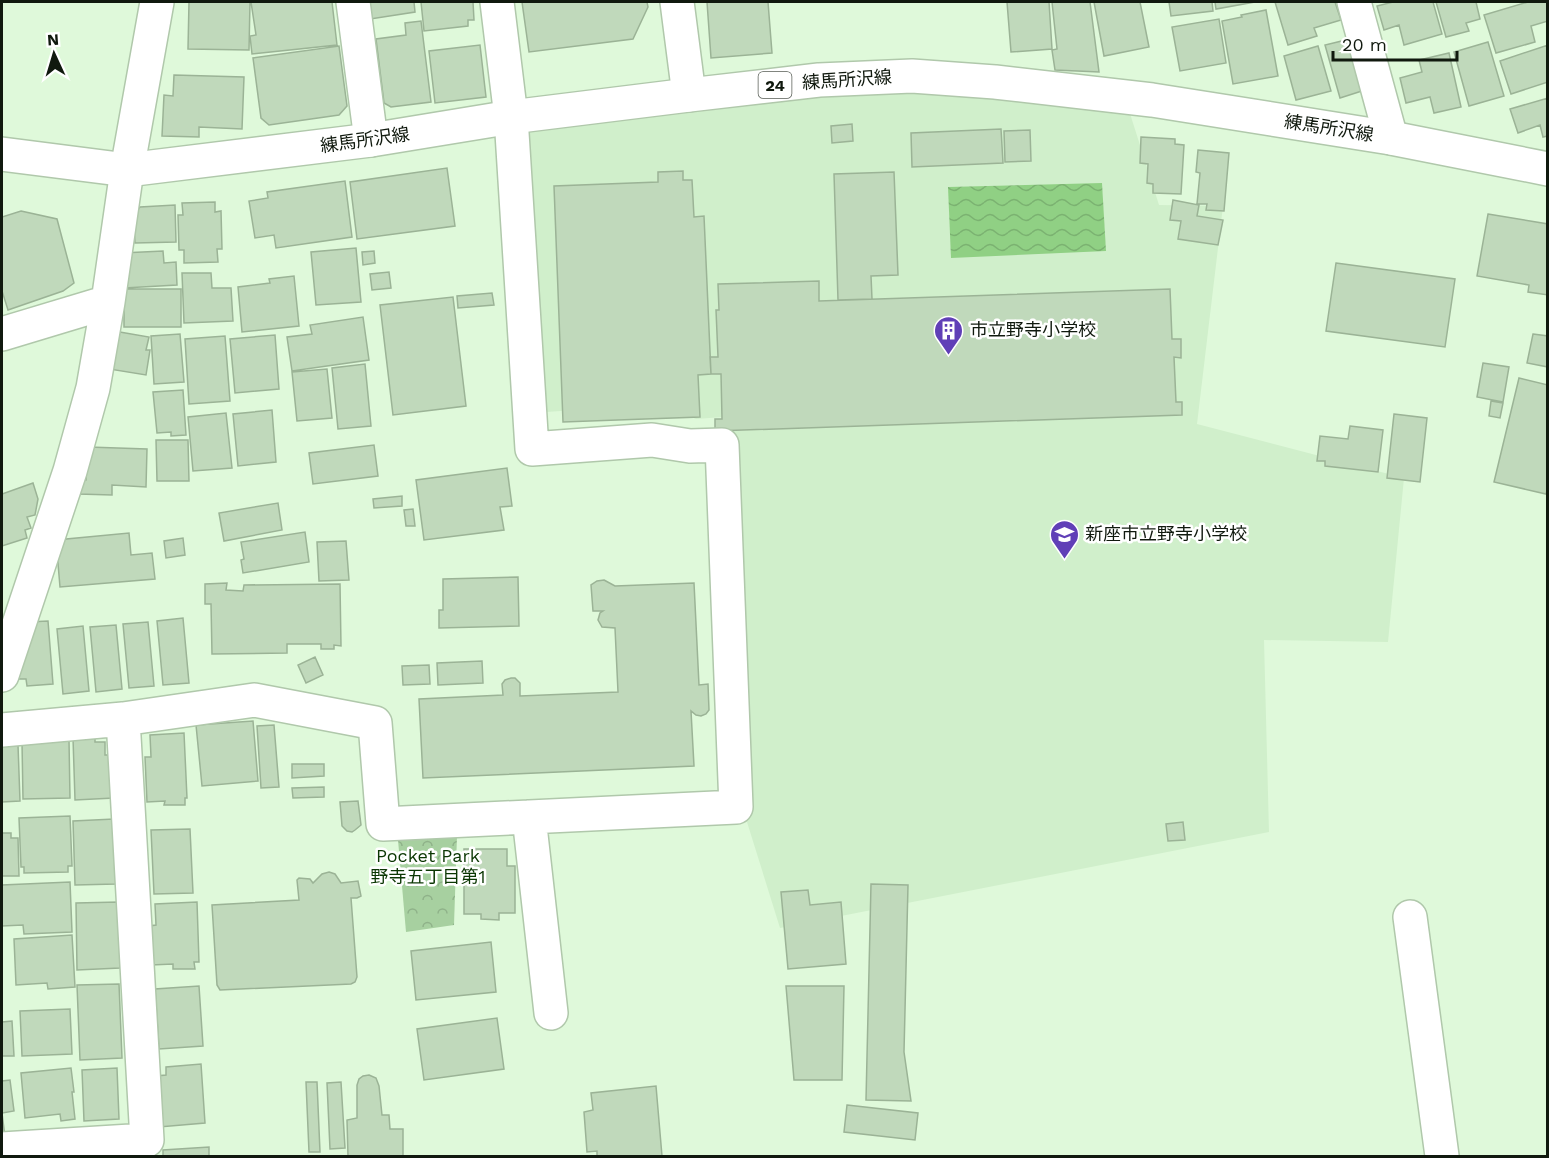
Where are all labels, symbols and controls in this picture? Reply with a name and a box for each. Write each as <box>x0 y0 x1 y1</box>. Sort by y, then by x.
north arrow <box>24 24 84 84</box>
scale bar <box>1333 24 1458 62</box>
text: N <box>46 30 60 49</box>
text: 20 m <box>1342 34 1387 55</box>
street label: 練馬所沢線 <box>801 66 893 93</box>
road number: 24 <box>758 72 792 98</box>
street label: 練馬所沢線 <box>1283 110 1375 145</box>
street label: 練馬所沢線 <box>319 123 411 156</box>
building icon: 市立野寺小学校 <box>933 314 965 356</box>
place label: 市立野寺小学校 <box>970 319 1096 340</box>
school or university icon: 新座市立野寺小学校 <box>1048 518 1080 560</box>
place label: 新座市立野寺小学校 <box>1085 523 1247 544</box>
park label: Pocket Park 野寺五丁目第1 <box>370 845 486 887</box>

